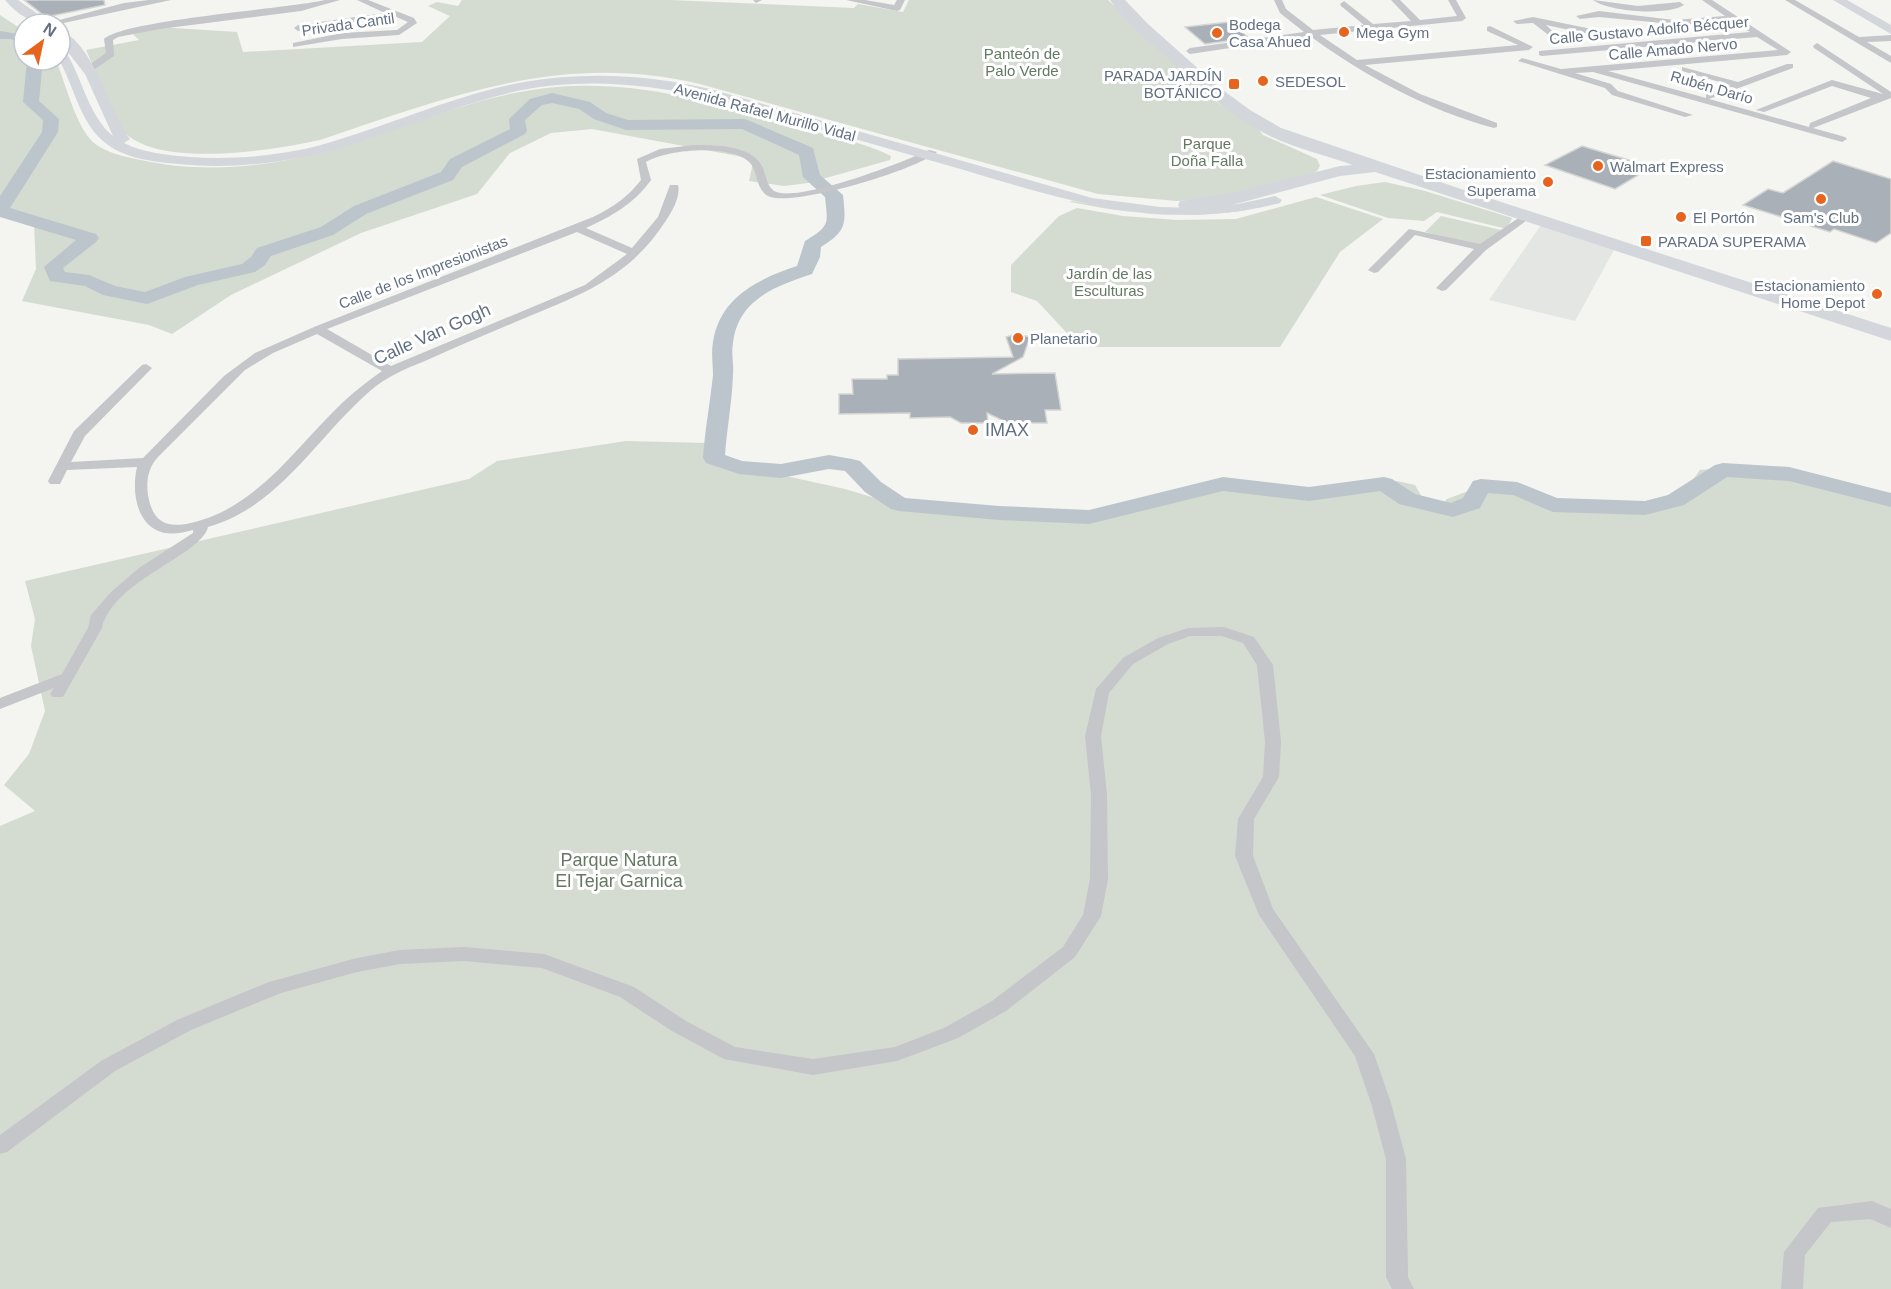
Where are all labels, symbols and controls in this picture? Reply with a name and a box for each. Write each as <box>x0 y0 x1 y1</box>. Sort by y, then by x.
street label: Privada Cantil <box>301 9 395 39</box>
north arrow <box>12 12 72 72</box>
street label: Calle Gustavo Adolfo Bécquer <box>1549 13 1749 47</box>
place label: Bodega Casa Ahued <box>1229 16 1311 50</box>
text: N <box>40 20 59 40</box>
place label: Mega Gym <box>1356 24 1429 41</box>
marker: Mega Gym <box>1337 25 1351 39</box>
marker: Bodega Casa Ahued <box>1210 26 1224 40</box>
street label: Calle Amado Nervo <box>1608 35 1738 63</box>
park label: Panteón de Palo Verde <box>984 45 1060 79</box>
place label: PARADA JARDÍN BOTÁNICO <box>1104 67 1222 101</box>
street label: Rubén Darío <box>1669 67 1755 107</box>
place label: SEDESOL <box>1275 73 1346 90</box>
marker: SEDESOL <box>1256 74 1270 88</box>
marker: PARADA JARDÍN BOTÁNICO <box>1227 77 1241 91</box>
street label: Avenida Rafael Murillo Vidal <box>672 80 858 144</box>
park label: Parque Doña Falla <box>1171 135 1244 169</box>
place label: Walmart Express <box>1610 158 1724 175</box>
marker: Walmart Express <box>1591 159 1605 173</box>
place label: Estacionamiento Superama <box>1425 165 1537 199</box>
marker: Estacionamiento Superama <box>1541 175 1555 189</box>
marker: Sam's Club <box>1814 192 1828 206</box>
place label: El Portón <box>1693 209 1755 226</box>
place label: Sam's Club <box>1783 209 1859 226</box>
marker: El Portón <box>1674 210 1688 224</box>
street label: Calle de los Impresionistas <box>336 232 510 312</box>
place label: PARADA SUPERAMA <box>1658 233 1806 250</box>
marker: PARADA SUPERAMA <box>1639 234 1653 248</box>
park label: Jardín de las Esculturas <box>1066 265 1152 299</box>
place label: Estacionamiento Home Depot <box>1754 277 1866 311</box>
marker: Estacionamiento Home Depot <box>1870 287 1884 301</box>
street label: Calle Van Gogh <box>370 299 494 369</box>
place label: Planetario <box>1030 330 1098 347</box>
marker: Planetario <box>1011 331 1025 345</box>
place label: IMAX <box>985 420 1029 440</box>
marker: IMAX <box>966 423 980 437</box>
park label: Parque Natura El Tejar Garnica <box>555 850 684 891</box>

